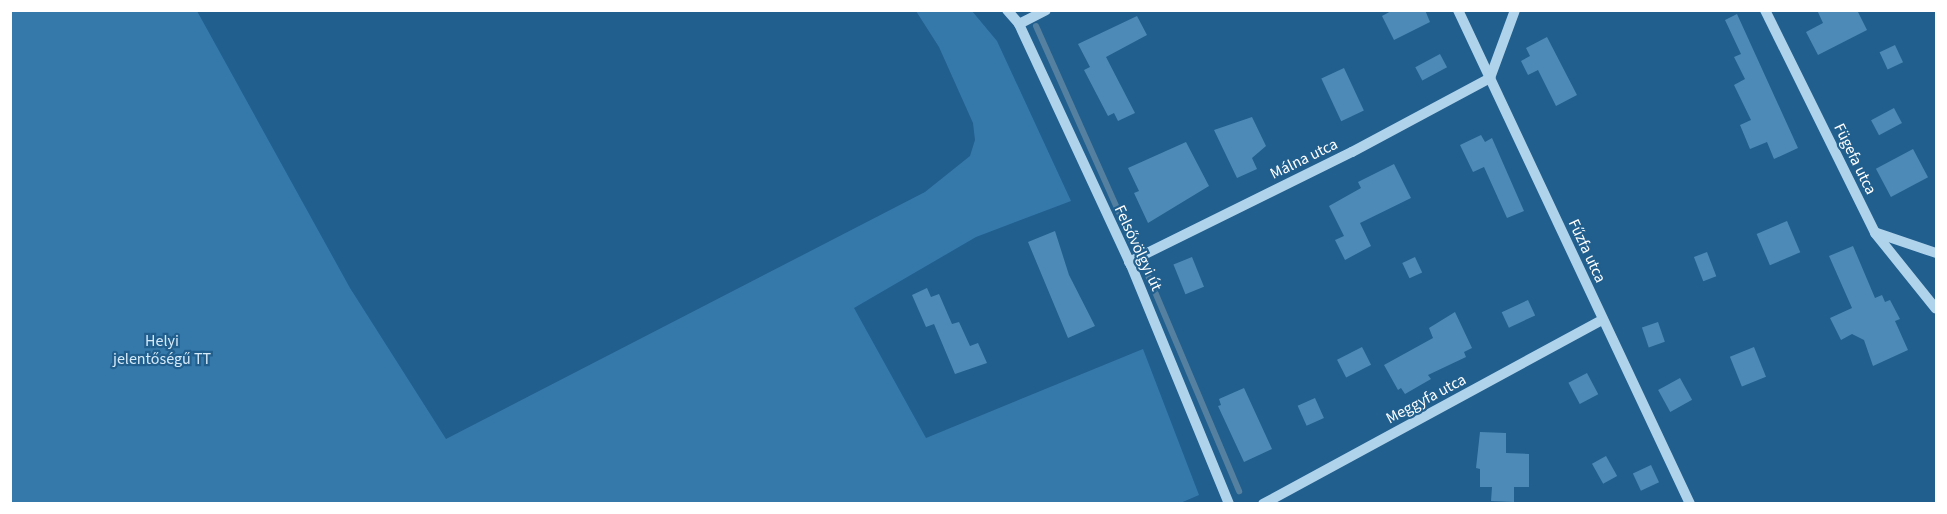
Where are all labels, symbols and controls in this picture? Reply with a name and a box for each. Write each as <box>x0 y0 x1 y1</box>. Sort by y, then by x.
street label: Fügefa utca <box>1830 120 1880 198</box>
street label: Málna utca <box>1267 134 1341 184</box>
street label: Felsővölgyi út <box>1110 202 1166 294</box>
street label: Fűzfa utca <box>1564 216 1610 286</box>
park label: Helyi jelentőségű TT <box>113 331 211 369</box>
street label: Meggyfa utca <box>1383 370 1469 428</box>

